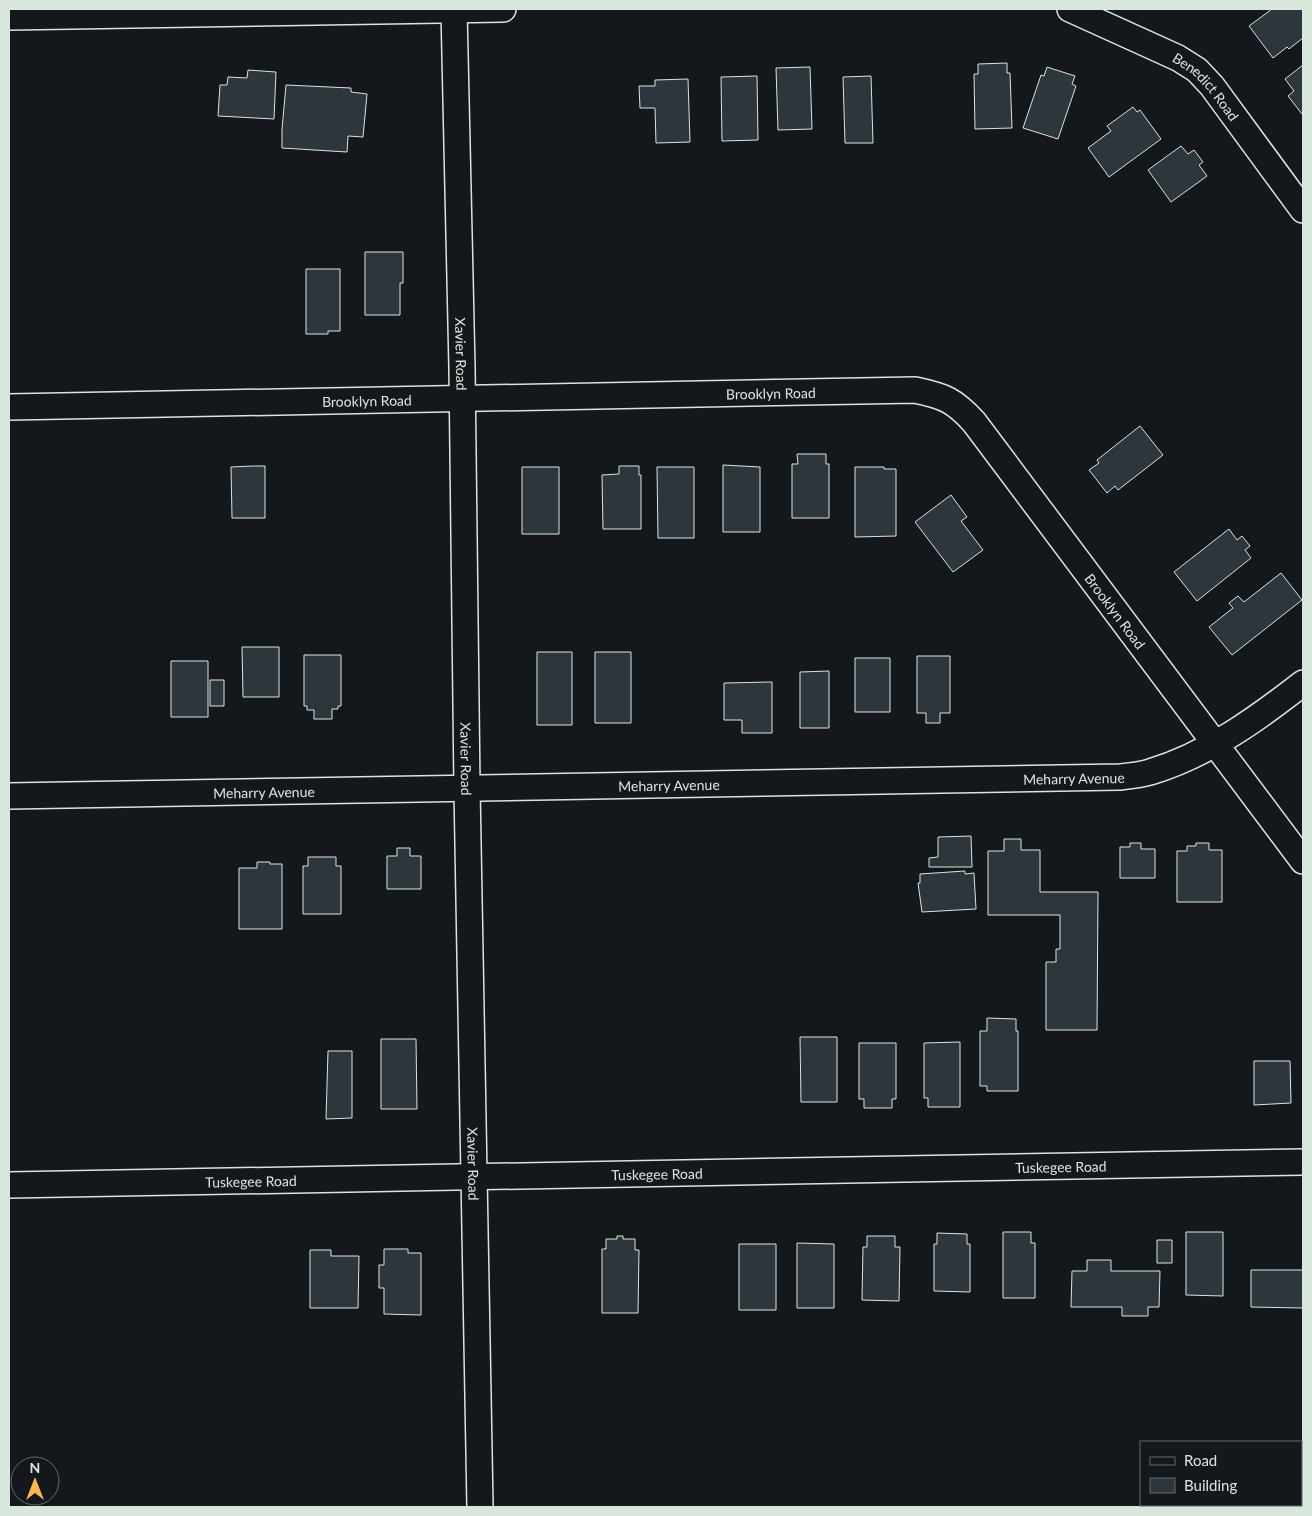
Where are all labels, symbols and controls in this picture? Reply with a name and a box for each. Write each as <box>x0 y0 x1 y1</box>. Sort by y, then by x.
street label: Benedict Road <box>1170 49 1243 124</box>
street label: Xavier Road <box>452 317 471 391</box>
street label: Brooklyn Road <box>726 383 816 402</box>
street label: Brooklyn Road <box>322 391 412 410</box>
street label: Brooklyn Road <box>1082 570 1149 652</box>
street label: Xavier Road <box>458 722 476 796</box>
street label: Meharry Avenue <box>1023 768 1125 787</box>
street label: Meharry Avenue <box>618 775 720 794</box>
street label: Meharry Avenue <box>213 782 315 801</box>
street label: Xavier Road <box>465 1127 483 1201</box>
street label: Tuskegee Road <box>1015 1157 1107 1176</box>
street label: Tuskegee Road <box>611 1164 703 1183</box>
street label: Tuskegee Road <box>205 1171 297 1190</box>
legend <box>1140 1441 1302 1506</box>
text: Road <box>1184 1451 1217 1469</box>
north arrow <box>10 1456 60 1506</box>
text: N <box>30 1459 40 1476</box>
text: Building <box>1184 1476 1237 1494</box>

